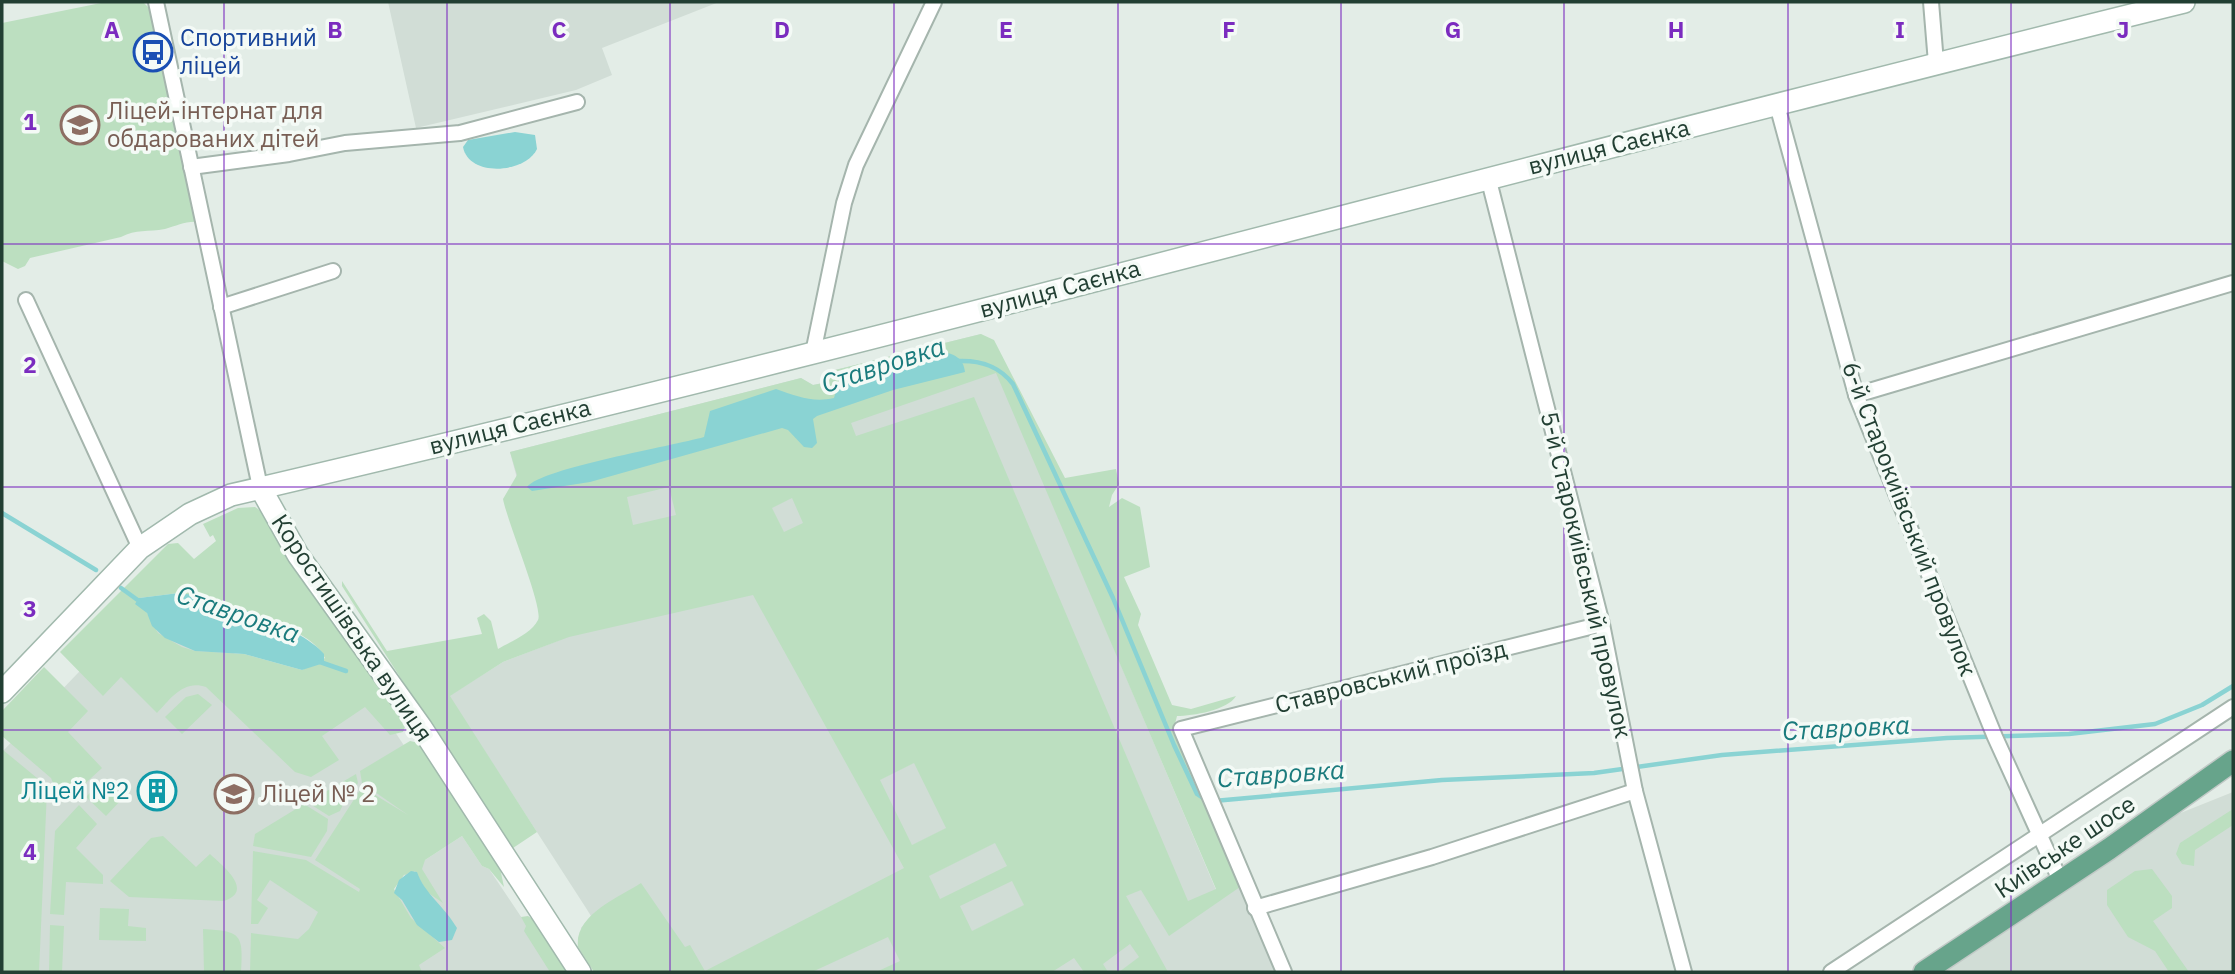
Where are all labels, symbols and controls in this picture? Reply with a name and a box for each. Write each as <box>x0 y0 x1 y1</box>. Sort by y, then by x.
text: A <box>104 14 120 44</box>
text: B <box>327 14 343 44</box>
text: C <box>552 14 567 44</box>
text: D <box>774 14 790 44</box>
text: E <box>999 14 1013 44</box>
text: F <box>1222 14 1236 44</box>
text: G <box>1445 14 1461 44</box>
text: H <box>1668 14 1684 44</box>
text: I <box>1895 14 1905 44</box>
text: J <box>2117 14 2129 44</box>
place label: Спортивний ліцей <box>180 21 317 81</box>
bus stop icon: Спортивний ліцей <box>132 31 174 73</box>
place label: Ліцей-інтернат для обдарованих дітей <box>107 94 323 154</box>
school or university icon: Ліцей-інтернат для обдарованих дітей <box>59 104 101 146</box>
text: 1 <box>23 106 37 136</box>
street label: вулиця Саєнка <box>1525 110 1693 182</box>
street label: вулиця Саєнка <box>976 251 1144 325</box>
water label: Ставровка <box>817 328 949 400</box>
text: 2 <box>23 349 37 379</box>
street label: 6-й Старокиївський провулок <box>1835 357 1985 680</box>
street label: вулиця Саєнка <box>426 390 594 462</box>
street label: 5-й Старокиївський провулок <box>1534 408 1640 741</box>
street label: Коростишівська вулиця <box>265 507 441 747</box>
water label: Ставровка <box>172 576 304 650</box>
text: 3 <box>23 593 37 623</box>
street label: Ставровський проїзд <box>1271 632 1510 720</box>
water label: Ставровка <box>1781 707 1911 747</box>
water label: Ставровка <box>1216 752 1346 794</box>
building icon: Ліцей №2 <box>136 770 178 812</box>
school or university icon: Ліцей № 2 <box>213 773 255 815</box>
place label: Ліцей №2 <box>21 774 130 806</box>
place label: Ліцей № 2 <box>261 777 375 809</box>
street label: Київське шосе <box>1988 787 2141 905</box>
text: 4 <box>23 836 37 866</box>

